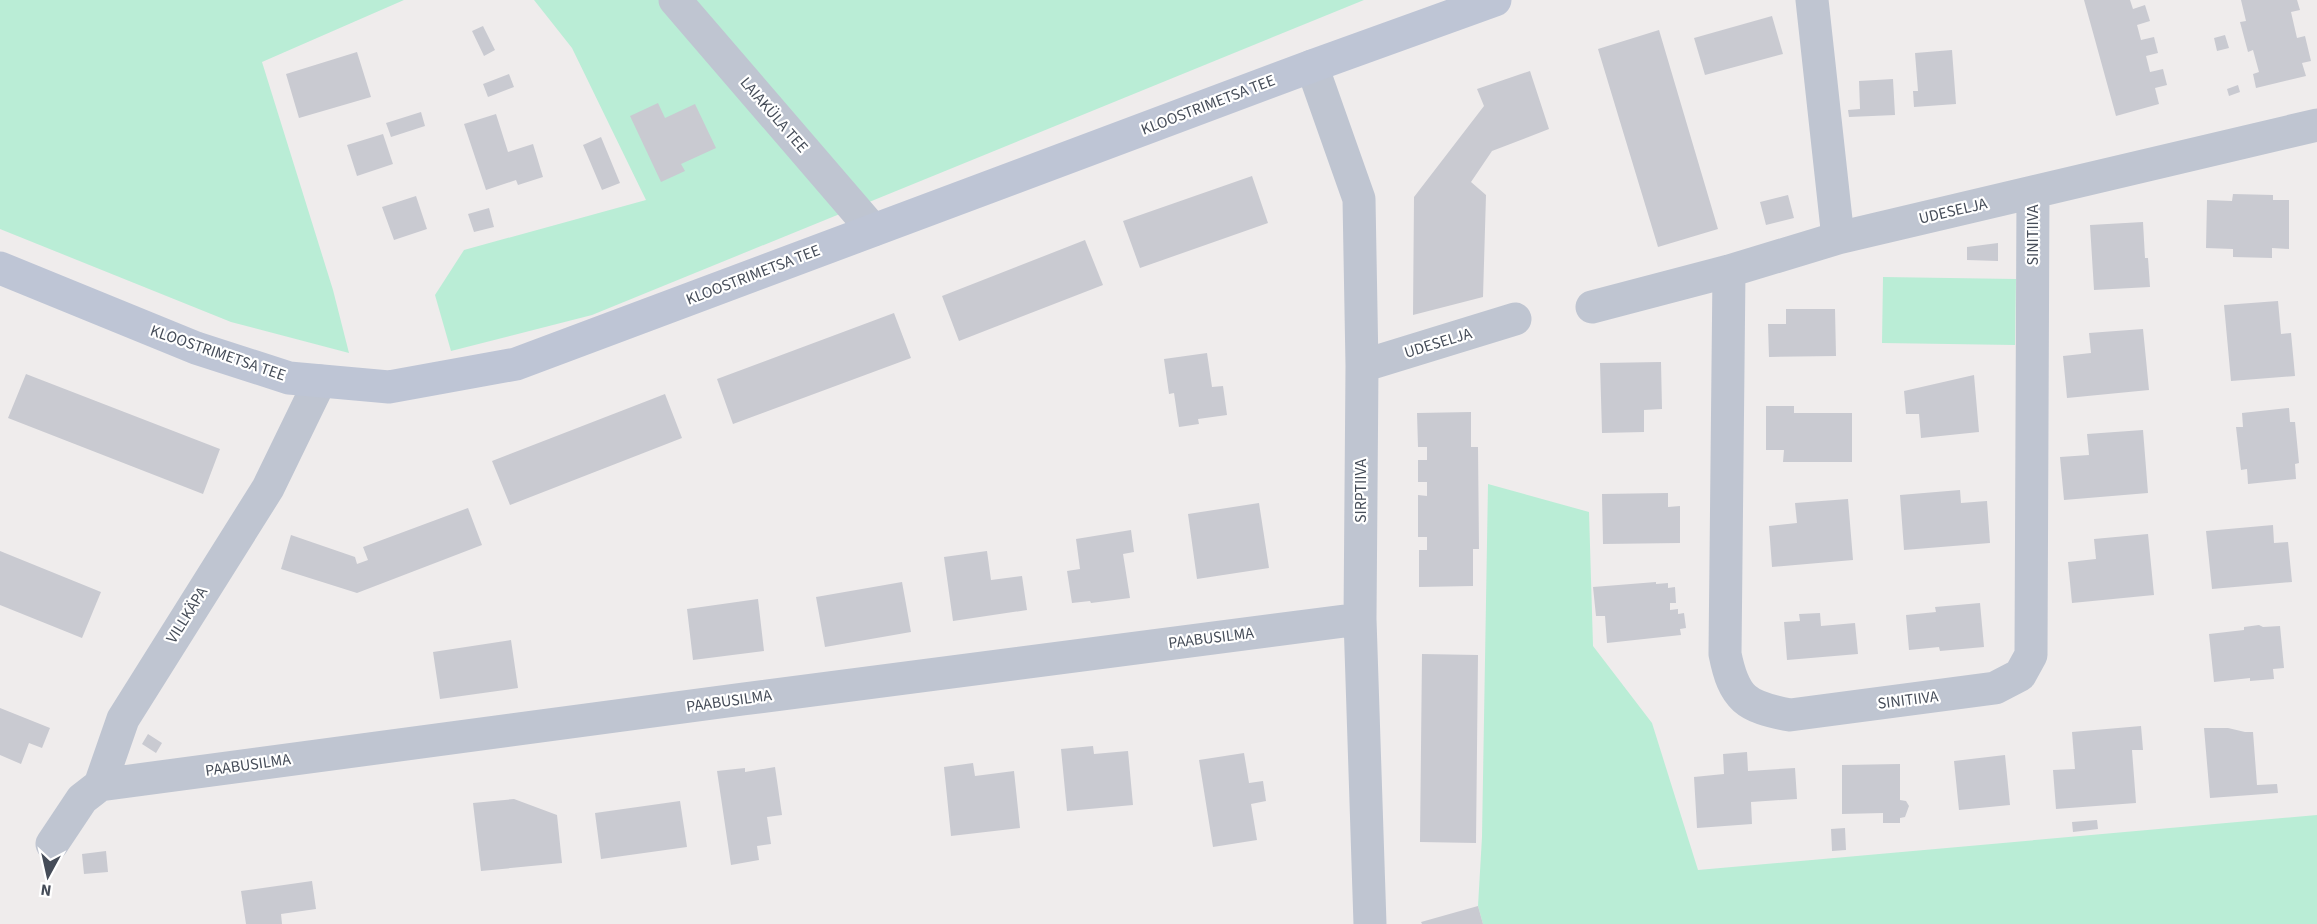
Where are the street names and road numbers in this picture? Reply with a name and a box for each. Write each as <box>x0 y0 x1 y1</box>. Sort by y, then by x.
street label: KLOOSTRIMETSA TEE <box>1138 69 1278 141</box>
street label: LAIAKÜLA TEE <box>735 72 813 158</box>
street label: UDESELJA <box>1917 192 1990 230</box>
street label: SINITIIVA <box>2022 204 2044 266</box>
street label: KLOOSTRIMETSA TEE <box>683 239 823 311</box>
street label: KLOOSTRIMETSA TEE <box>147 320 289 386</box>
street label: UDESELJA <box>1401 322 1475 364</box>
street label: SIRPTIIVA <box>1350 459 1372 523</box>
street label: VILLKÄPA <box>161 582 213 647</box>
street label: PAABUSILMA <box>1167 622 1255 654</box>
street label: PAABUSILMA <box>685 684 773 718</box>
street label: SINITIIVA <box>1876 685 1940 715</box>
street label: PAABUSILMA <box>204 748 292 782</box>

